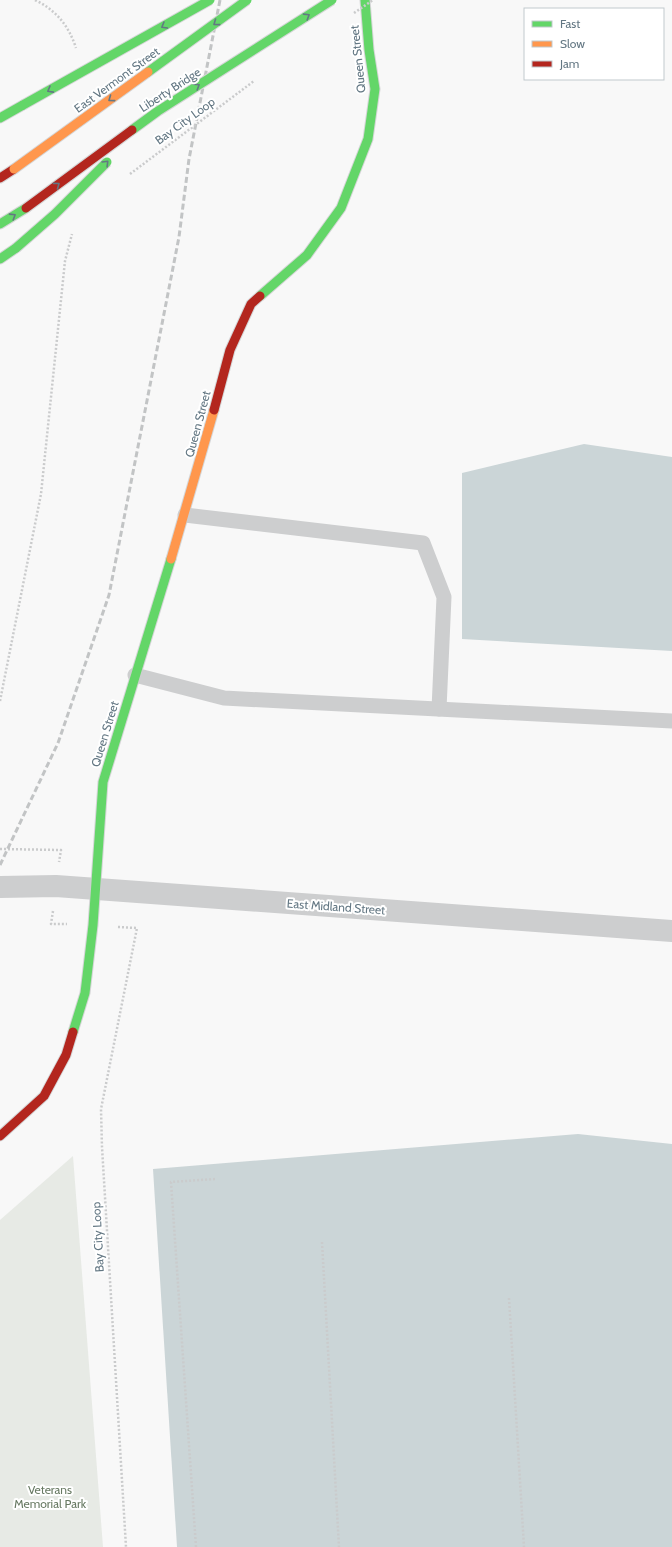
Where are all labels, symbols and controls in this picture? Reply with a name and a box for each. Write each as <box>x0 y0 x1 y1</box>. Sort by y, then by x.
legend <box>524 8 664 80</box>
one-way arrow <box>303 13 310 21</box>
text: Fast <box>560 16 580 31</box>
one-way arrow <box>213 18 220 25</box>
one-way arrow <box>161 22 168 29</box>
street label: Queen Street <box>346 24 369 94</box>
text: Slow <box>560 36 585 51</box>
street label: East Vermont Street <box>71 44 162 116</box>
text: Jam <box>559 56 579 71</box>
street label: Liberty Bridge <box>136 64 203 115</box>
one-way arrow <box>193 84 200 91</box>
one-way arrow <box>47 85 54 92</box>
one-way arrow <box>108 94 115 101</box>
street label: Bay City Loop <box>152 94 218 147</box>
one-way arrow <box>101 160 109 168</box>
one-way arrow <box>53 182 60 190</box>
one-way arrow <box>9 214 16 221</box>
street label: Queen Street <box>181 389 214 459</box>
street label: Queen Street <box>87 699 122 769</box>
street label: East Midland Street <box>286 896 386 917</box>
street label: Bay City Loop <box>88 1201 107 1273</box>
park label: Veterans Memorial Park <box>14 1482 87 1511</box>

